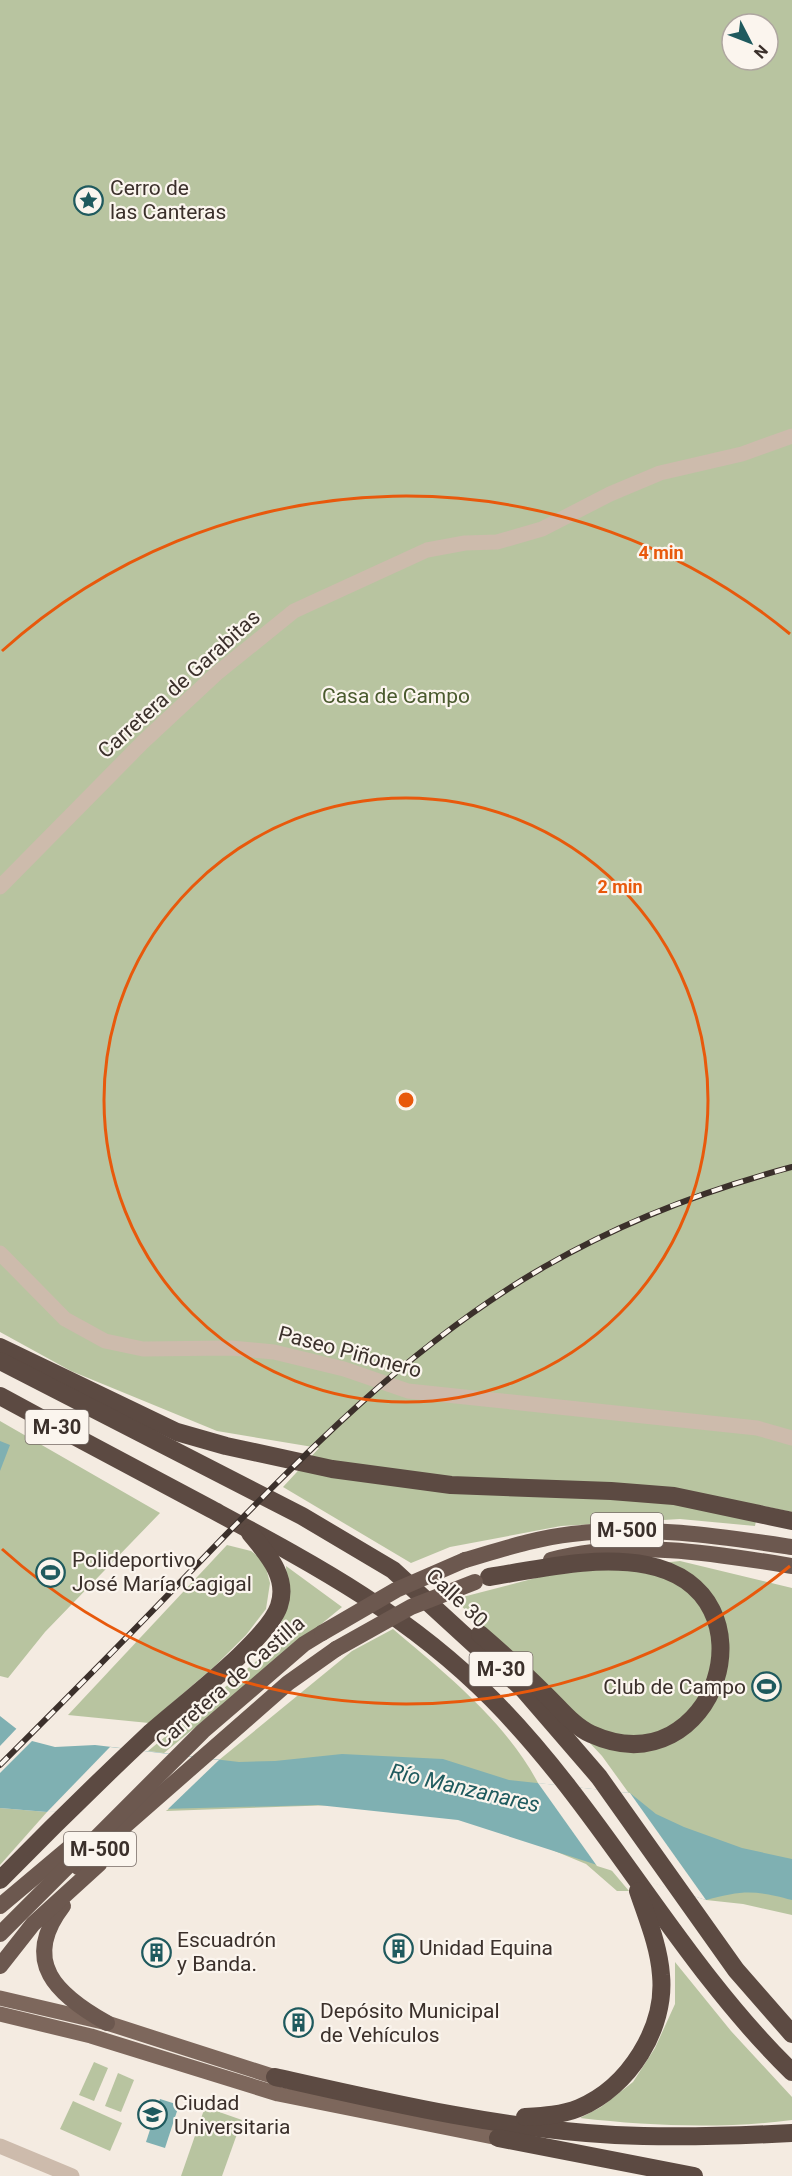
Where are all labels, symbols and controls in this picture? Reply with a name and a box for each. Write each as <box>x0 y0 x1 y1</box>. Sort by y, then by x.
north arrow <box>720 12 780 72</box>
text: N <box>750 41 772 62</box>
place label: Cerro de las Canteras <box>110 176 226 224</box>
place icon: Cerro de las Canteras <box>73 184 105 216</box>
text: 4 min <box>638 542 684 563</box>
street label: Carretera de Garabitas <box>93 605 265 763</box>
park label: Casa de Campo <box>322 684 470 708</box>
text: 2 min <box>597 876 643 897</box>
centre of rings <box>396 1090 416 1110</box>
street label: Paseo Piñonero <box>276 1321 424 1383</box>
road number: M-30 <box>26 1410 88 1444</box>
road number: M-500 <box>591 1513 663 1547</box>
place label: Polideportivo José María Cagigal <box>72 1548 252 1596</box>
sports icon: Polideportivo José María Cagigal <box>35 1556 67 1588</box>
street label: Calle 30 <box>421 1564 493 1632</box>
street label: Carretera de Castilla <box>151 1611 309 1753</box>
road number: M-30 <box>470 1652 532 1686</box>
sports icon: Club de Campo <box>751 1671 783 1703</box>
place label: Club de Campo <box>603 1675 746 1699</box>
water label: Río Manzanares <box>388 1759 542 1817</box>
road number: M-500 <box>64 1832 136 1866</box>
place label: Escuadrón y Banda. <box>177 1928 276 1976</box>
building icon: Unidad Equina <box>382 1932 414 1964</box>
building icon: Escuadrón y Banda. <box>140 1936 172 1968</box>
place label: Unidad Equina <box>419 1936 553 1960</box>
place label: Depósito Municipal de Vehículos <box>320 1999 500 2047</box>
building icon: Depósito Municipal de Vehículos <box>283 2007 315 2039</box>
place label: Ciudad Universitaria <box>174 2091 291 2139</box>
school or university icon: Ciudad Universitaria <box>137 2099 169 2131</box>

